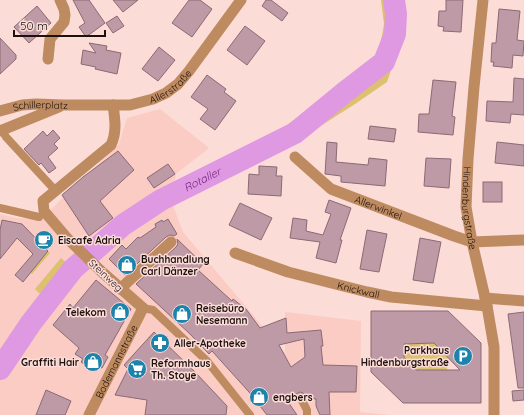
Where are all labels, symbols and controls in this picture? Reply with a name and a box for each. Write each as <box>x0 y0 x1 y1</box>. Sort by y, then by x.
scale bar <box>14 12 105 38</box>
text: 50 m <box>20 18 48 33</box>
street label: Allerstraße <box>148 67 195 107</box>
street label: Schillerplatz <box>11 98 68 114</box>
water label: Rotaller <box>181 163 225 195</box>
street label: Hindenburgstraße <box>459 166 480 251</box>
street label: Allerwinkel <box>353 193 404 223</box>
cafe icon: Eiscafe Adria <box>33 229 55 251</box>
place label: Eiscafe Adria <box>58 234 121 247</box>
place label: Buchhandlung Carl Dänzer <box>141 253 210 278</box>
shop icon: Buchhandlung Carl Dänzer <box>116 254 138 276</box>
street label: Steinweg <box>86 256 125 294</box>
street label: Knickwall <box>336 279 381 301</box>
shop icon: Telekom <box>109 301 131 323</box>
place label: Reisebüro Nesemann <box>196 302 247 327</box>
shop icon: Reisebüro Nesemann <box>171 303 193 325</box>
place label: Telekom <box>66 306 106 319</box>
street label: Bodemannstraße <box>93 322 141 401</box>
pharmacy icon: Aller-Apotheke <box>149 332 171 354</box>
place label: Aller-Apotheke <box>174 337 246 350</box>
place label: Parkhaus Hindenburgstraße <box>361 344 449 369</box>
parking icon: Parkhaus Hindenburgstraße <box>452 345 474 367</box>
shop icon: Graffiti Hair <box>82 351 104 373</box>
place label: Graffiti Hair <box>21 356 80 369</box>
place label: Reformhaus Th. Stoye <box>151 357 210 382</box>
supermarket icon: Reformhaus Th. Stoye <box>126 358 148 380</box>
shop icon: engbers <box>248 386 270 408</box>
place label: engbers <box>273 391 313 404</box>

